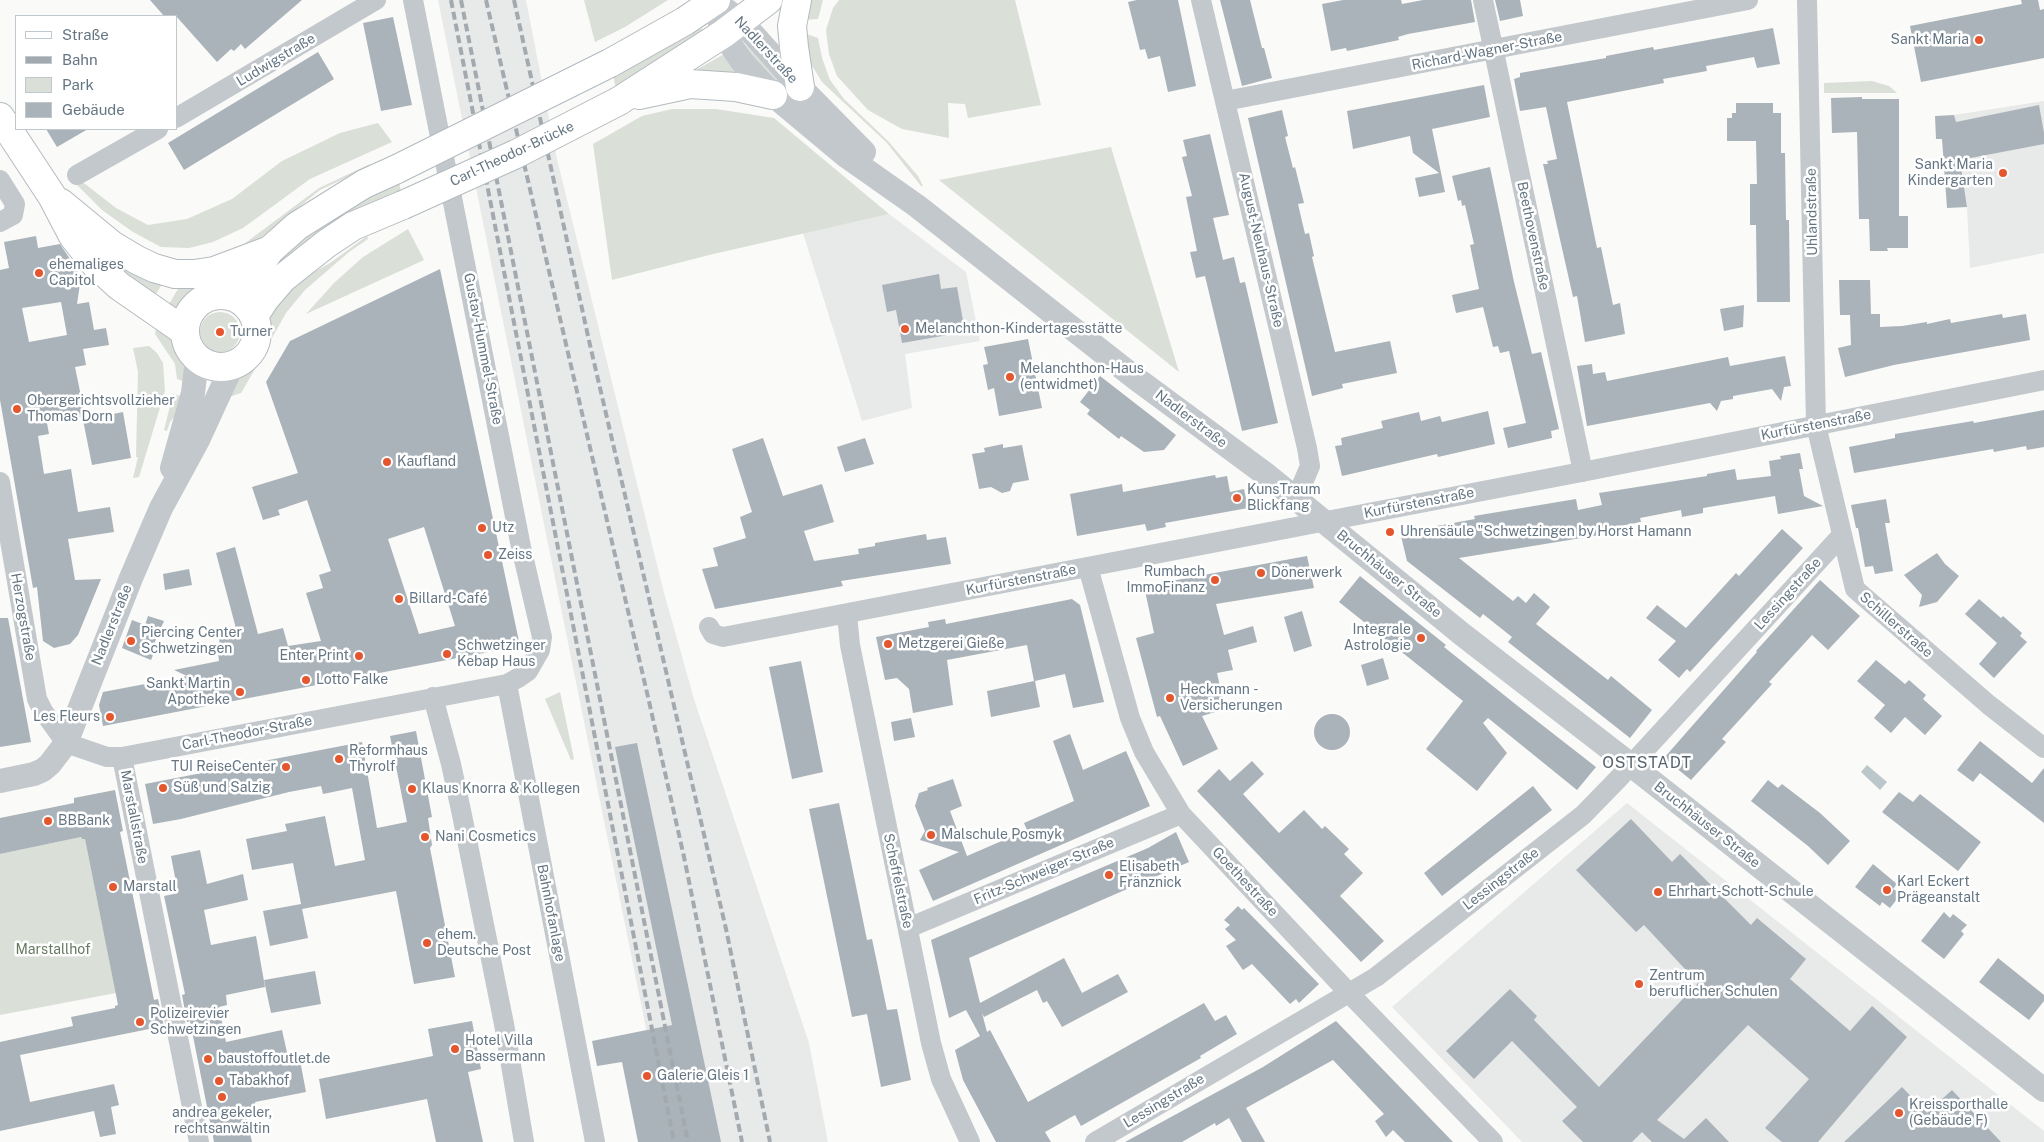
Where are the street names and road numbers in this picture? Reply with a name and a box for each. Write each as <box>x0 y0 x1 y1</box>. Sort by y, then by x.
street label: Nadlerstraße <box>731 13 801 87</box>
street label: Richard-Wagner-Straße <box>1410 28 1564 74</box>
street label: Ludwigstraße <box>234 30 318 90</box>
street label: Carl-Theodor-Brücke <box>447 118 577 190</box>
street label: Uhlandstraße <box>1803 168 1821 256</box>
street label: August-Neuhaus-Straße <box>1235 171 1287 329</box>
street label: Beethovenstraße <box>1513 180 1553 292</box>
street label: Gustav-Hummel-Straße <box>460 272 506 426</box>
street label: Nadlerstraße <box>1152 387 1230 451</box>
street label: Kurfürstenstraße <box>1760 406 1872 444</box>
street label: Kurfürstenstraße <box>1363 484 1475 522</box>
street label: Bruchhäuser Straße <box>1333 527 1445 621</box>
street label: Lessingstraße <box>1751 554 1825 634</box>
street label: Kurfürstenstraße <box>965 561 1077 599</box>
street label: Herzogstraße <box>7 572 39 662</box>
street label: Nadlerstraße <box>88 582 136 668</box>
street label: Schillerstraße <box>1856 589 1936 661</box>
street label: Carl-Theodor-Straße <box>181 712 313 754</box>
street label: Marstallstraße <box>117 769 151 865</box>
street label: Bruchhäuser Straße <box>1651 778 1763 872</box>
street label: Scheffelstraße <box>880 832 916 930</box>
street label: Fritz-Schweiger-Straße <box>971 834 1117 908</box>
street label: Goethestraße <box>1209 844 1281 920</box>
street label: Lessingstraße <box>1460 844 1542 914</box>
street label: Bahnhofanlage <box>533 863 569 963</box>
street label: Lessingstraße <box>1120 1070 1208 1132</box>

